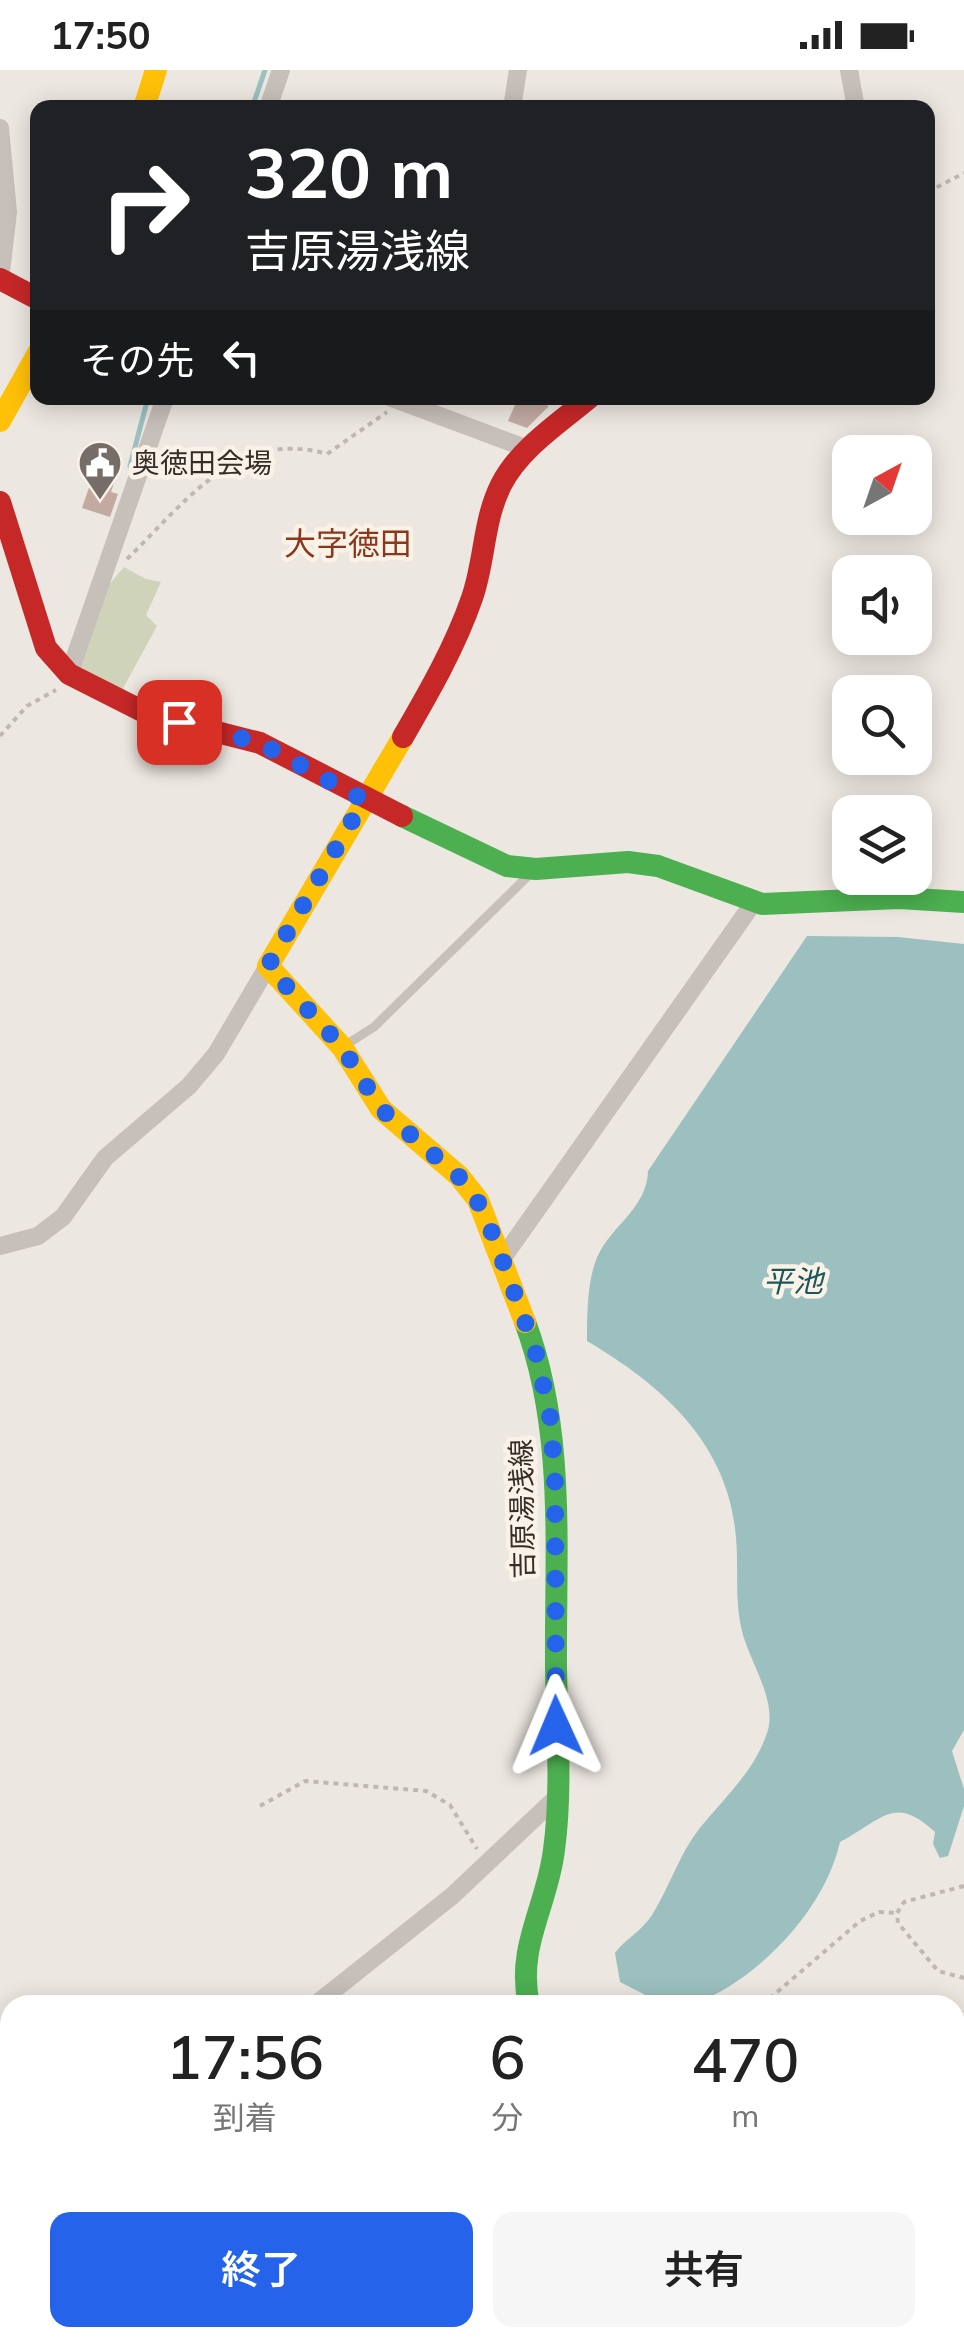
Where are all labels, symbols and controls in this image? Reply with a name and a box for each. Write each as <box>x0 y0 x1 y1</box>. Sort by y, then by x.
text: 17:50 <box>50 11 151 59</box>
text: 320 m <box>245 128 453 216</box>
icon: right <box>80 140 210 270</box>
text: 吉原湯浅線 <box>245 222 470 278</box>
icon: left <box>214 330 269 385</box>
text: その先 <box>80 336 194 384</box>
north arrow <box>832 435 932 535</box>
map controls <box>832 435 932 895</box>
public building icon: 奥徳田会場 <box>77 440 123 501</box>
place label: 奥徳田会場 <box>132 445 272 480</box>
district label: 大字徳田 <box>284 523 412 563</box>
button: sound <box>832 555 932 655</box>
button: search <box>832 675 932 775</box>
pin <box>137 680 222 765</box>
icon: arrive <box>152 695 207 750</box>
button: layers <box>832 795 932 895</box>
water label: 平池 <box>763 1262 826 1300</box>
street label: 吉原湯浅線 <box>503 1439 540 1579</box>
position arrow <box>504 1674 608 1778</box>
text: 17:56 <box>166 2019 324 2094</box>
text: 6 <box>490 2019 526 2094</box>
text: 470 <box>691 2022 799 2097</box>
text: m <box>731 2095 759 2135</box>
text: 到着 <box>213 2097 277 2137</box>
text: 分 <box>492 2097 524 2137</box>
button: 終了 <box>50 2212 473 2327</box>
button: 共有 <box>493 2212 915 2327</box>

